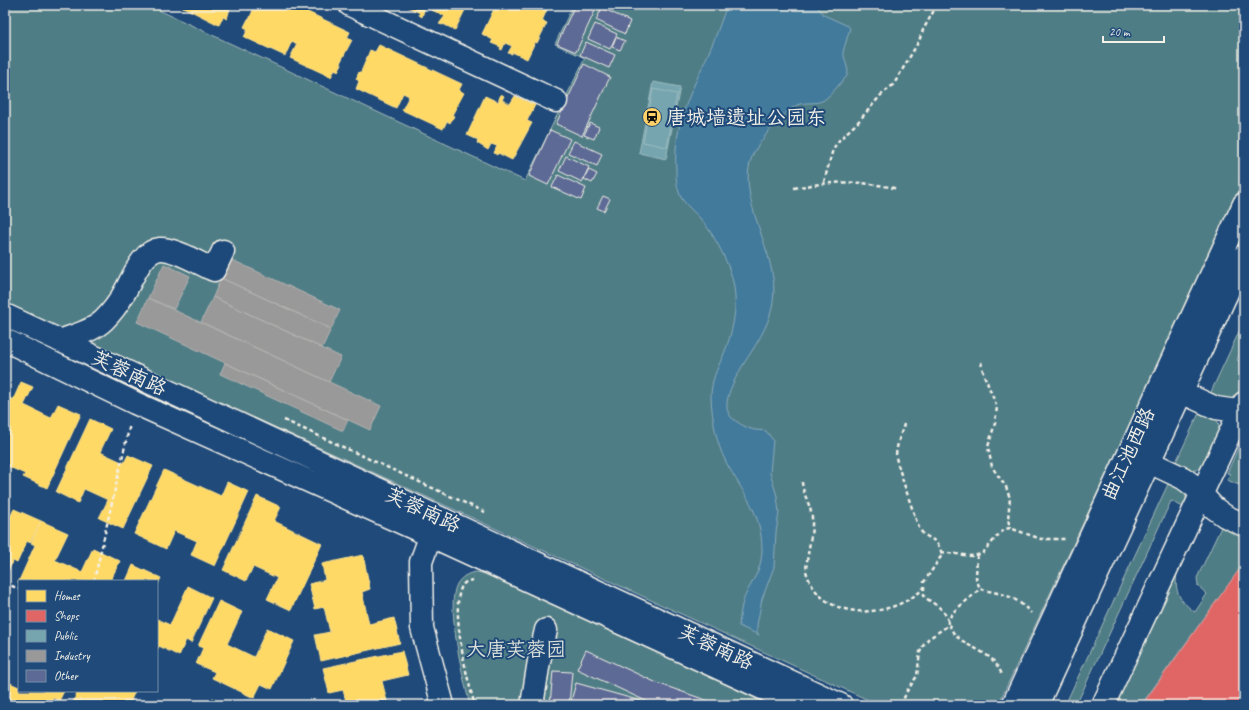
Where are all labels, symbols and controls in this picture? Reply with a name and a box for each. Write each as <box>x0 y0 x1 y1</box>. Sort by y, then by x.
scale bar <box>1103 18 1164 44</box>
text: 20 m <box>1109 24 1131 40</box>
place label: 唐城墙遗址公园东 <box>666 105 826 130</box>
station icon: 唐城墙遗址公园东 <box>641 106 663 128</box>
street label: 芙蓉南路 <box>87 345 171 402</box>
street label: 曲江池西路 <box>1096 402 1161 505</box>
street label: 芙蓉南路 <box>381 482 465 539</box>
legend <box>18 580 158 692</box>
text: Homes <box>54 588 81 604</box>
text: Shops <box>54 608 79 624</box>
street label: 芙蓉南路 <box>674 619 758 676</box>
text: Public <box>54 628 78 644</box>
park label: 大唐芙蓉园 <box>466 637 566 662</box>
text: Industry <box>54 648 91 664</box>
text: Other <box>54 668 80 684</box>

